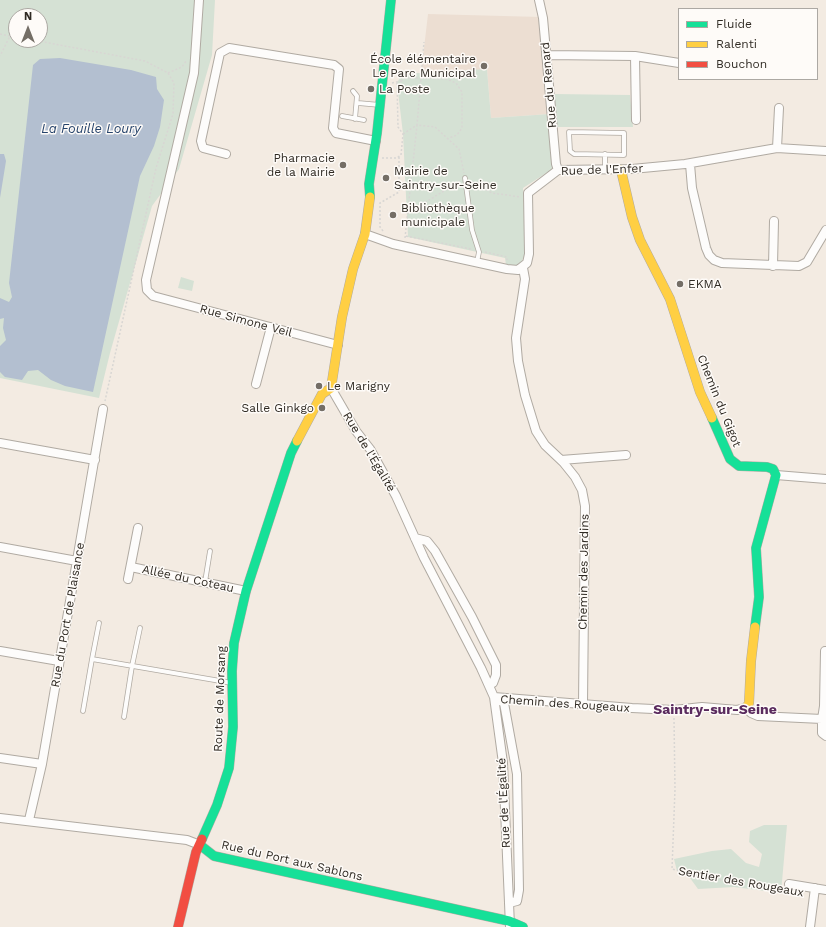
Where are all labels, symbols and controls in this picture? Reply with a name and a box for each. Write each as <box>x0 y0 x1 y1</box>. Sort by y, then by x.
north arrow <box>8 8 48 48</box>
legend <box>678 8 818 80</box>
text: N <box>24 10 32 23</box>
text: Fluide <box>716 17 752 31</box>
text: Ralenti <box>716 37 757 51</box>
street label: Rue du Renard <box>538 41 560 129</box>
place label: École élémentaire Le Parc Municipal <box>370 52 476 80</box>
text: Bouchon <box>716 57 767 71</box>
marker: École élémentaire Le Parc Municipal <box>479 61 489 71</box>
place label: La Poste <box>379 82 430 96</box>
marker: La Poste <box>366 84 376 94</box>
water label: La Fouille Loury <box>41 121 141 137</box>
place label: Pharmacie de la Mairie <box>267 151 335 179</box>
marker: Pharmacie de la Mairie <box>338 160 348 170</box>
street label: Rue de l'Enfer <box>561 161 643 179</box>
place label: Mairie de Saintry-sur-Seine <box>394 164 497 192</box>
marker: Mairie de Saintry-sur-Seine <box>381 173 391 183</box>
place label: Bibliothèque municipale <box>401 201 475 229</box>
marker: Bibliothèque municipale <box>388 210 398 220</box>
place label: EKMA <box>688 277 722 291</box>
marker: EKMA <box>675 279 685 289</box>
street label: Rue Simone Veil <box>198 302 294 340</box>
street label: Chemin du Gigot <box>694 353 744 449</box>
place label: Le Marigny <box>327 379 390 393</box>
marker: Le Marigny <box>314 381 324 391</box>
place label: Salle Ginkgo <box>242 401 314 415</box>
marker: Salle Ginkgo <box>317 403 327 413</box>
street label: Rue de l'Égalité <box>339 409 399 495</box>
street label: Chemin des Jardins <box>576 514 592 630</box>
street label: Rue du Port de Plaisance <box>48 541 88 689</box>
street label: Allée du Coteau <box>141 562 235 596</box>
street label: Route de Morsang <box>211 646 229 752</box>
street label: Chemin des Rougeaux <box>500 692 630 716</box>
district label: Saintry-sur-Seine <box>653 702 777 718</box>
street label: Rue de l'Égalité <box>494 757 514 849</box>
street label: Rue du Port aux Sablons <box>220 838 364 884</box>
street label: Sentier des Rougeaux <box>677 864 805 900</box>

